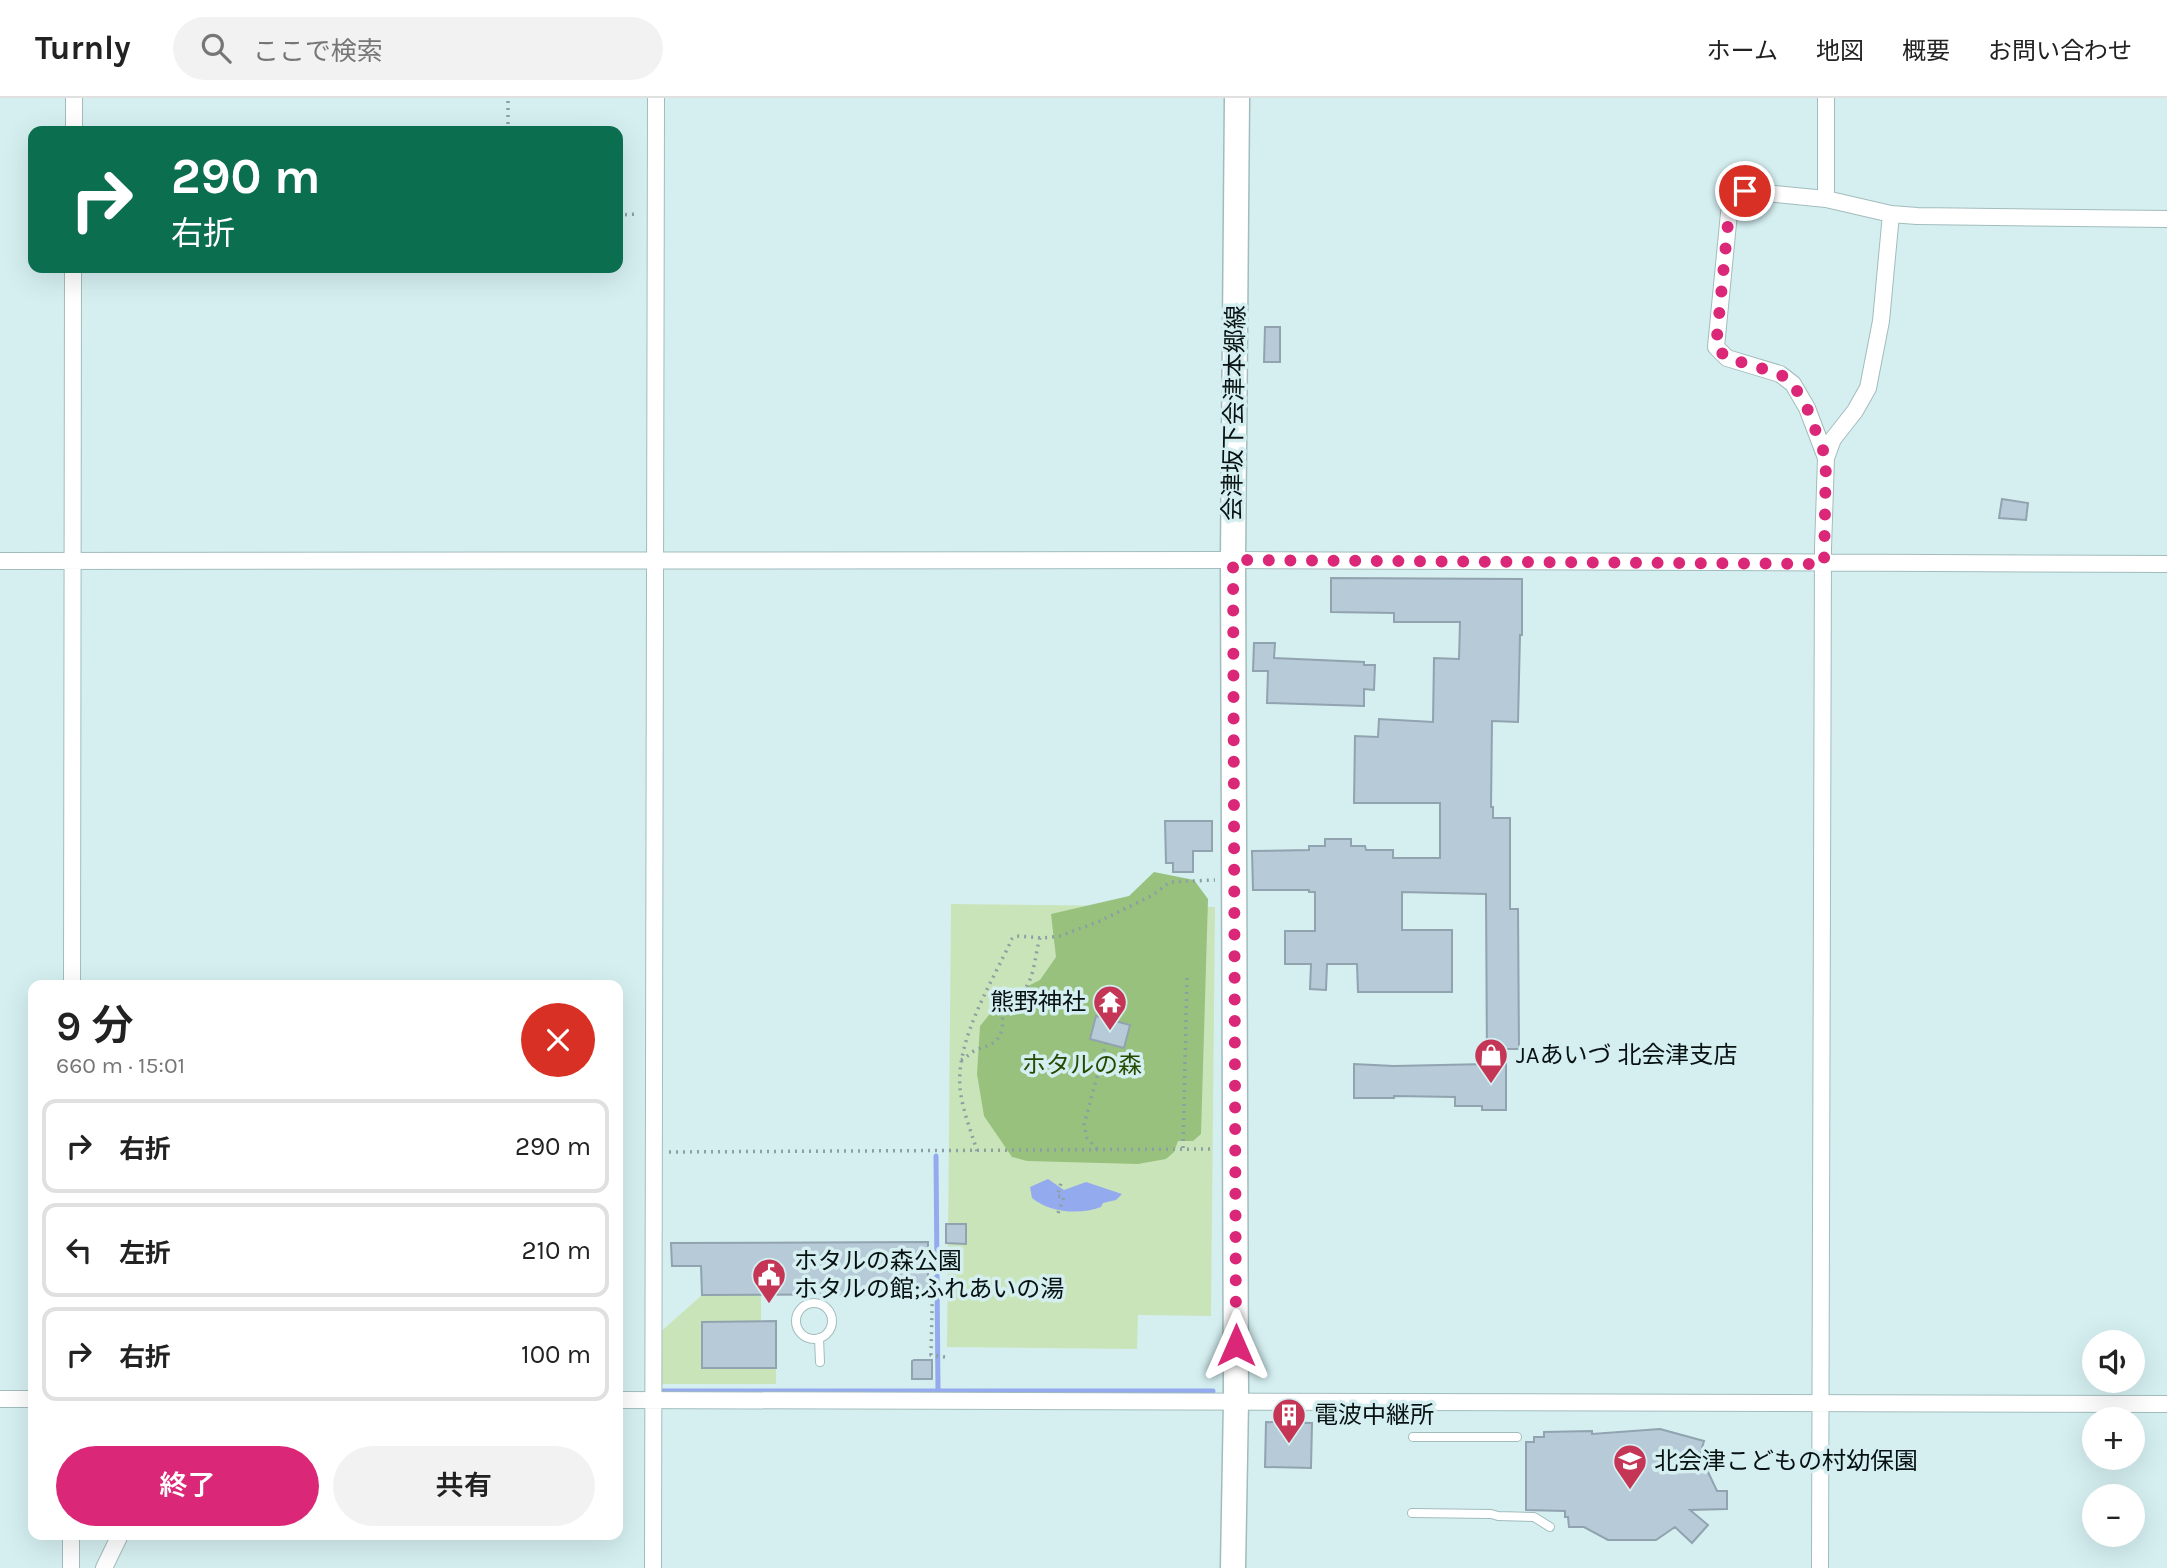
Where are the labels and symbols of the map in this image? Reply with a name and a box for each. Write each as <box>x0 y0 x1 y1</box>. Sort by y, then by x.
pin <box>1715 161 1775 221</box>
street label: 会津坂下会津本郷線 <box>1218 305 1250 521</box>
temple icon: 熊野神社 <box>1091 983 1129 1032</box>
place label: 熊野神社 <box>990 988 1086 1016</box>
shop icon: JAあいづ 北会津支店 <box>1472 1036 1510 1085</box>
place label: JAあいづ 北会津支店 <box>1516 1041 1737 1069</box>
park label: ホタルの森 <box>1022 1051 1142 1079</box>
place label: ホタルの森公園 ホタルの館;ふれあいの湯 <box>794 1247 1064 1303</box>
public building icon: ホタルの森公園 ホタルの館;ふれあいの湯 <box>750 1256 788 1305</box>
position arrow <box>1199 1308 1273 1382</box>
building icon: 電波中継所 <box>1270 1396 1308 1445</box>
place label: 電波中継所 <box>1314 1401 1434 1429</box>
school or university icon: 北会津こどもの村幼保園 <box>1611 1442 1649 1491</box>
place label: 北会津こどもの村幼保園 <box>1654 1447 1918 1475</box>

